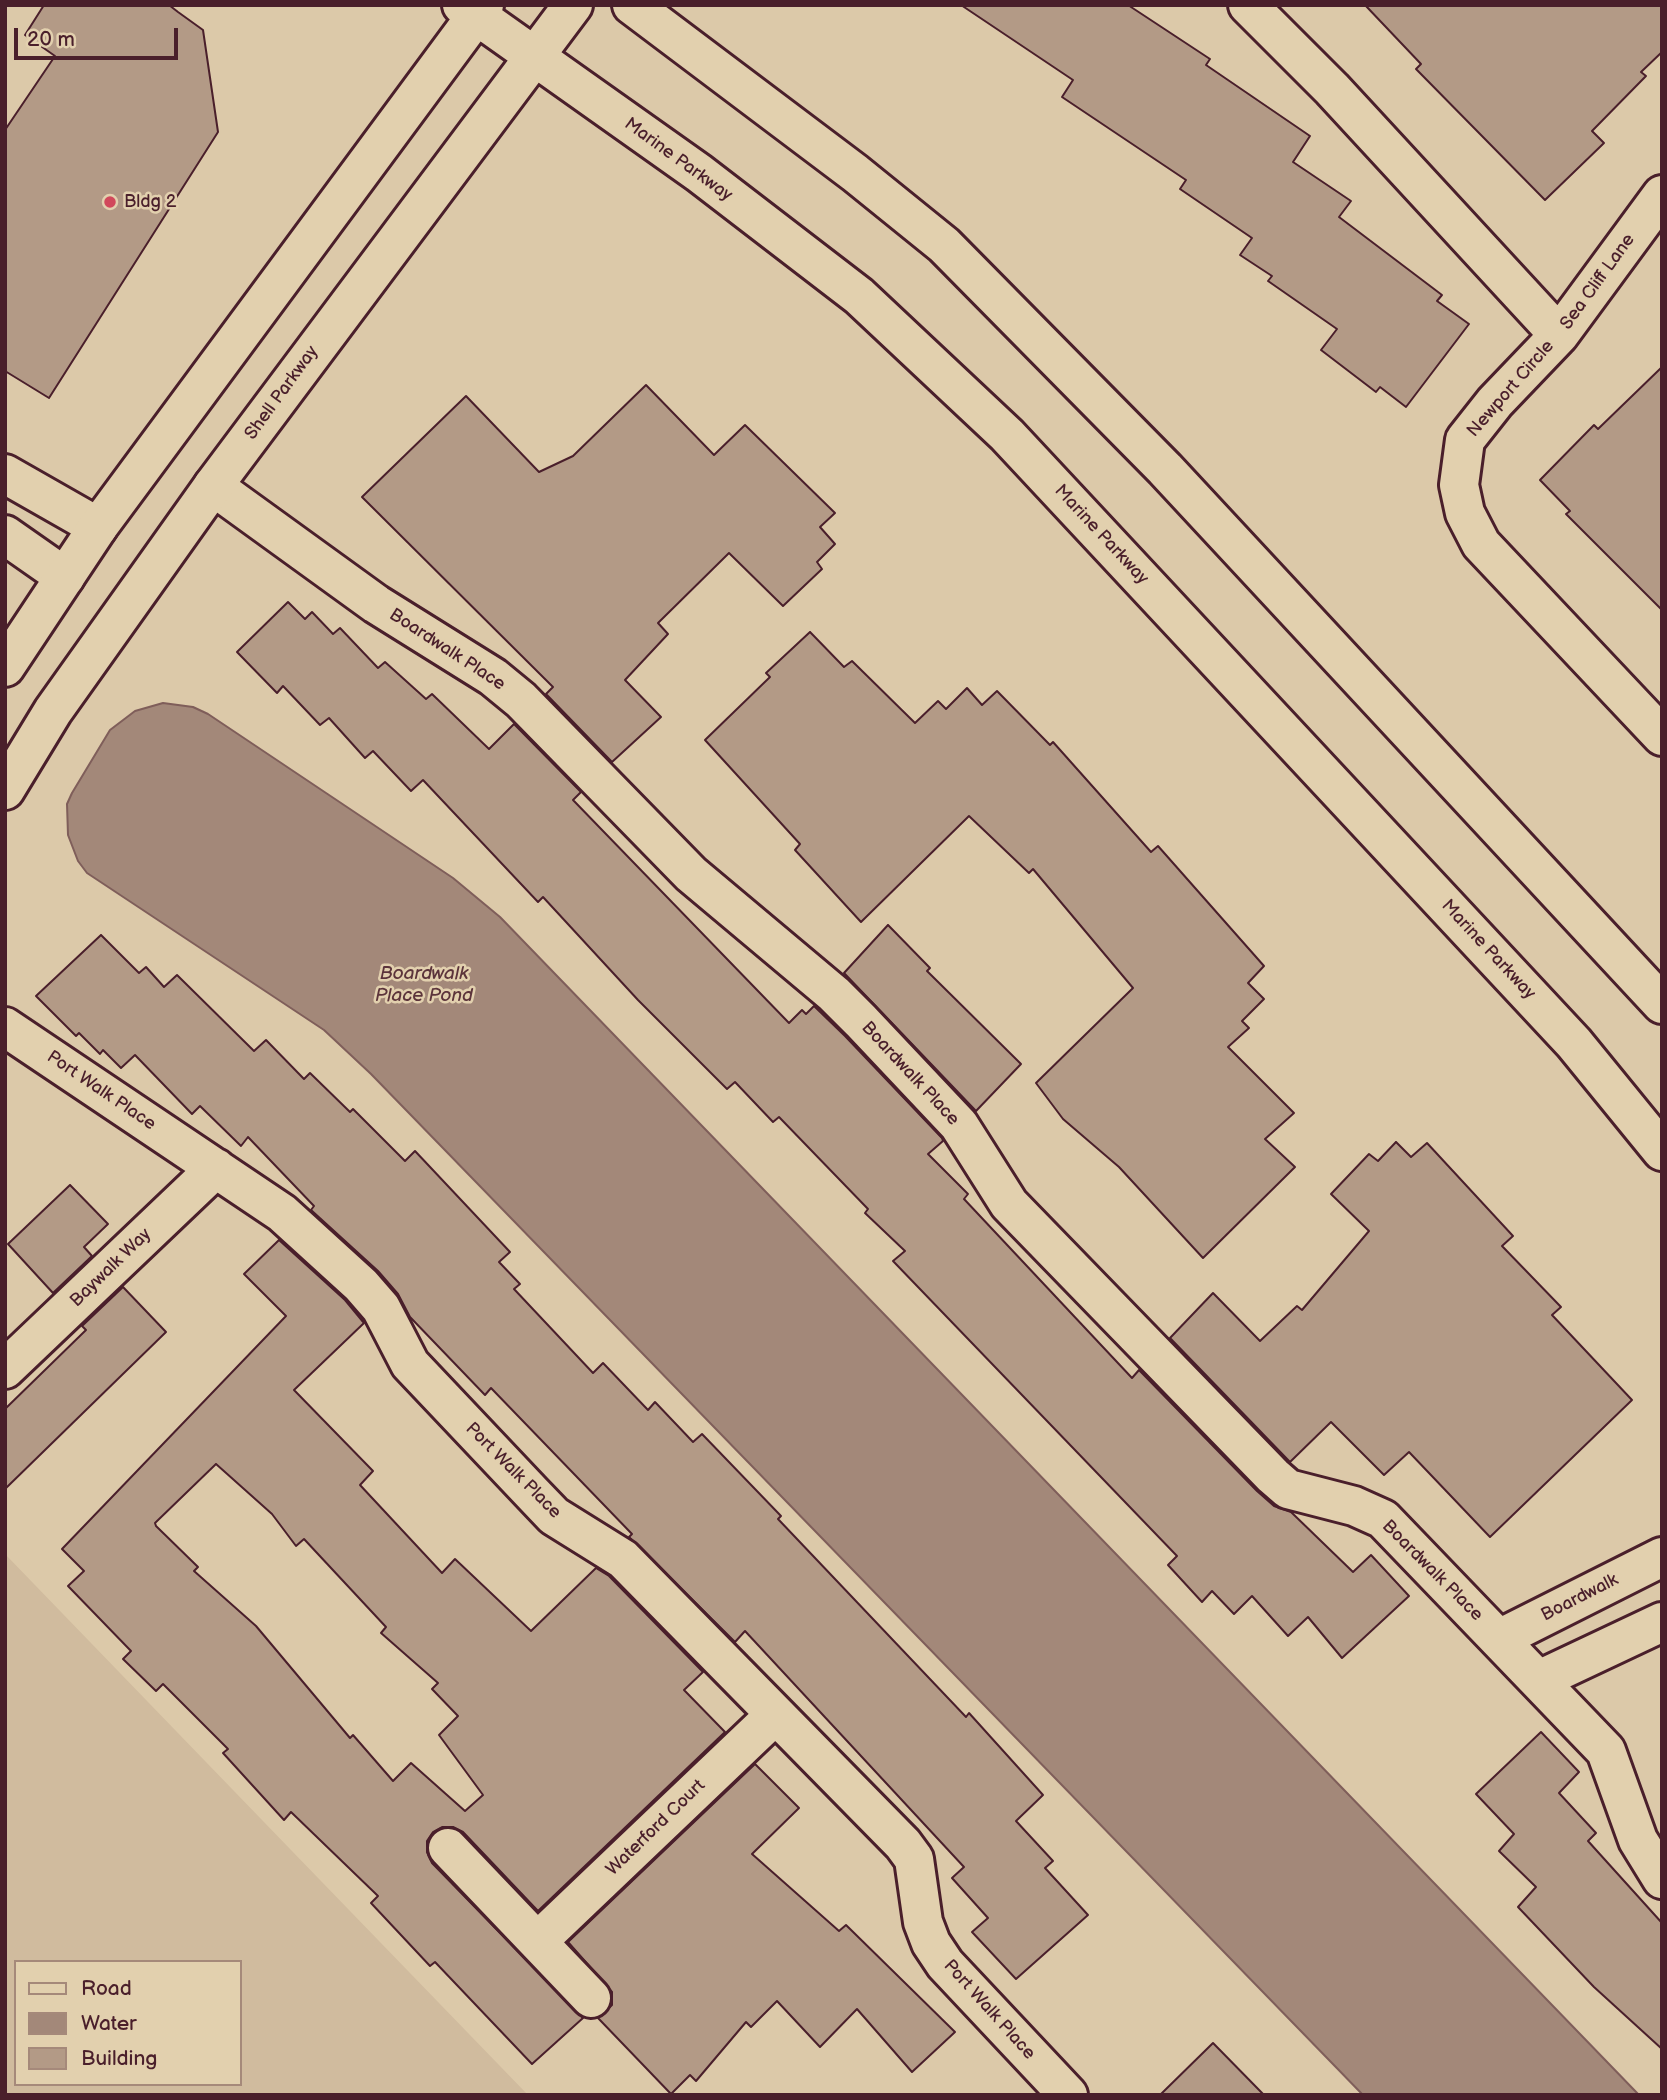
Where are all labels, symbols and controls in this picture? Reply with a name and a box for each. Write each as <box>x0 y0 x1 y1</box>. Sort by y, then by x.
scale bar <box>18 14 182 58</box>
text: 20 m <box>27 27 75 52</box>
street label: Marine Parkway <box>620 113 736 207</box>
place label: Bldg 2 <box>124 191 176 213</box>
marker: Bldg 2 <box>102 194 118 210</box>
street label: Sea Cliff Lane <box>1556 230 1640 334</box>
street label: Newport Circle <box>1463 336 1559 442</box>
street label: Shell Parkway <box>241 342 323 444</box>
street label: Marine Parkway <box>1049 481 1153 589</box>
street label: Boardwalk Place <box>385 604 509 696</box>
street label: Marine Parkway <box>1436 896 1540 1004</box>
water label: Boardwalk Place Pond <box>375 963 473 1007</box>
street label: Boardwalk Place <box>856 1018 964 1130</box>
street label: Port Walk Place <box>42 1047 160 1135</box>
street label: Baywalk Way <box>66 1224 156 1312</box>
street label: Port Walk Place <box>461 1419 565 1523</box>
street label: Boardwalk Place <box>1377 1516 1487 1626</box>
street label: Boardwalk <box>1538 1569 1622 1627</box>
street label: Waterford Court <box>602 1775 710 1881</box>
street label: Port Walk Place <box>939 1956 1039 2064</box>
legend <box>14 1960 242 2086</box>
text: Road <box>81 1976 132 2001</box>
text: Water <box>81 2011 137 2036</box>
text: Building <box>81 2046 157 2071</box>

